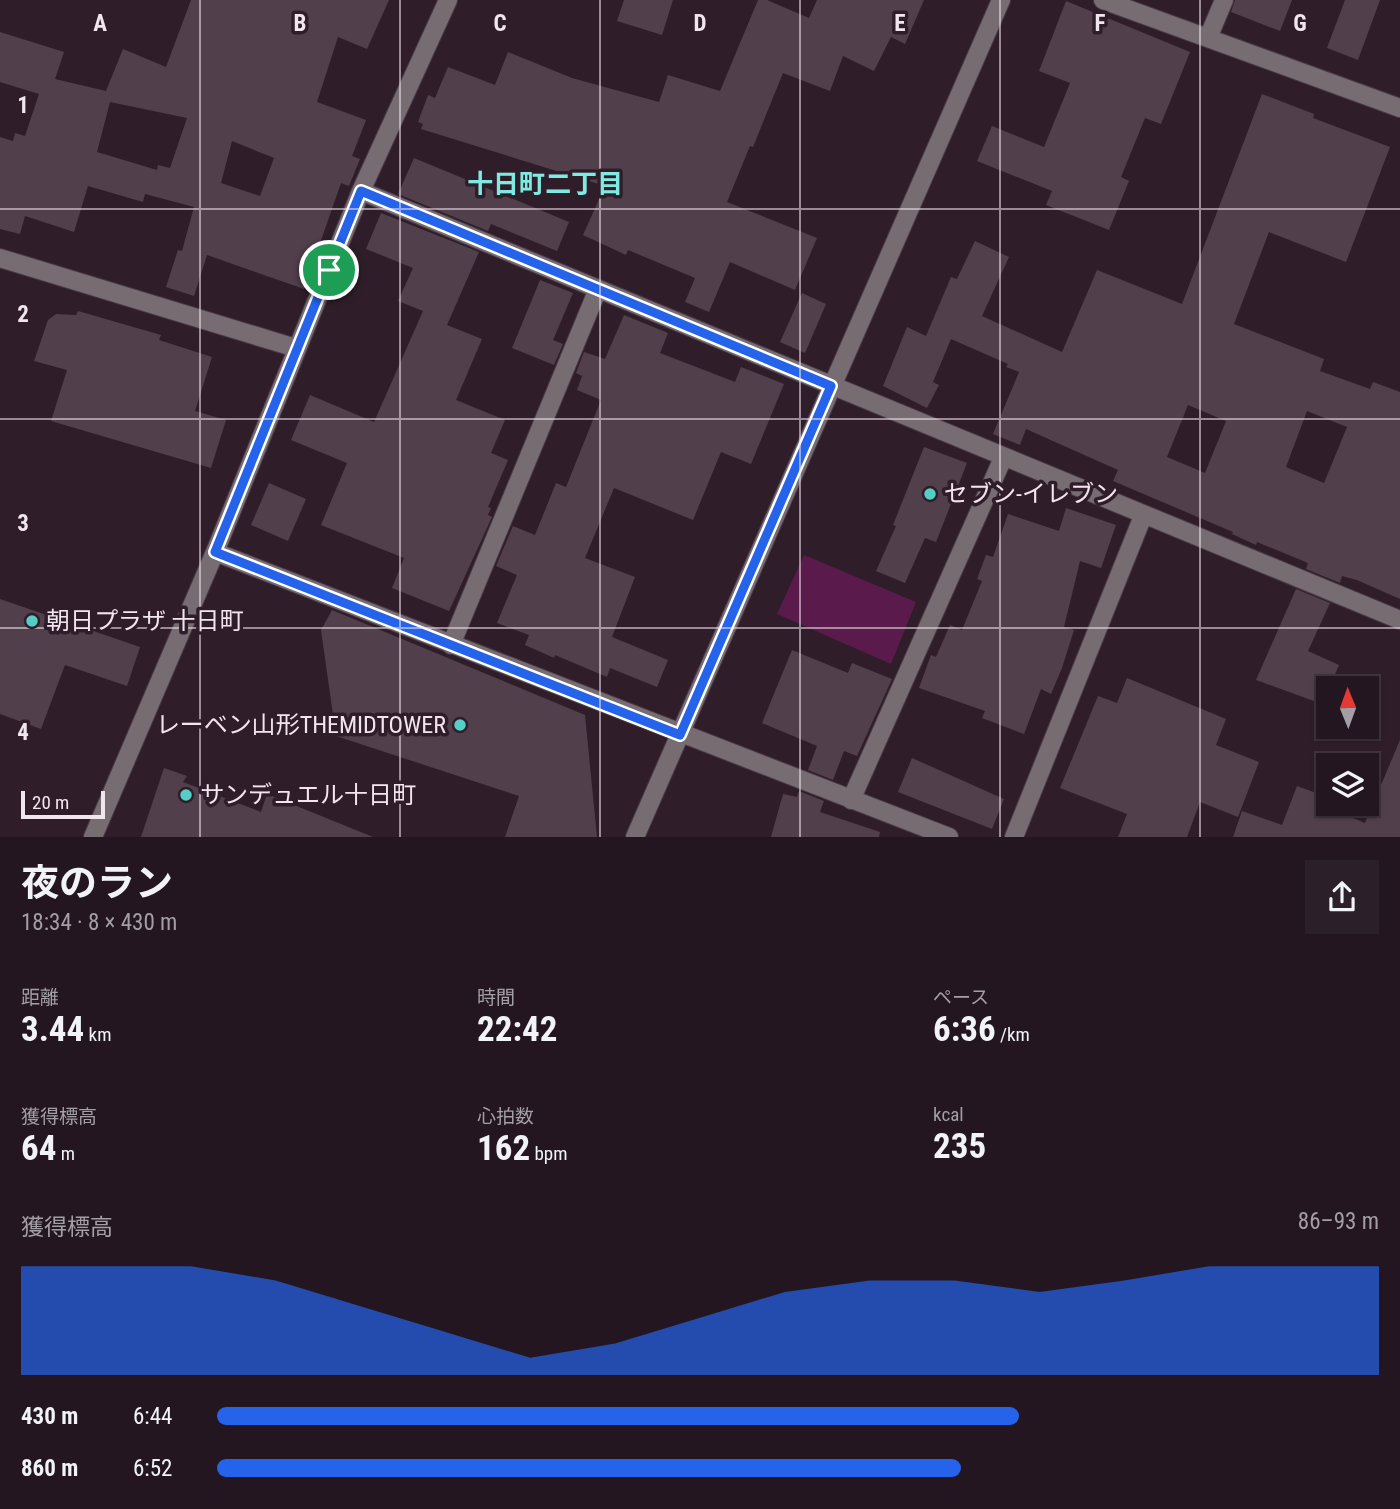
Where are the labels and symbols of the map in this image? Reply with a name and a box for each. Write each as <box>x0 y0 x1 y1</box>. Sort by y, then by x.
text: A <box>93 10 107 37</box>
text: B <box>294 10 306 37</box>
text: C <box>493 10 507 37</box>
text: D <box>694 10 707 37</box>
text: E <box>894 10 906 37</box>
text: F <box>1095 10 1106 37</box>
text: G <box>1293 10 1307 37</box>
text: 1 <box>17 92 29 119</box>
district label: 十日町二丁目 <box>467 169 623 199</box>
pin <box>299 240 359 300</box>
text: 2 <box>17 301 29 328</box>
place label: セブン-イレブン <box>944 480 1118 508</box>
marker: セブン-イレブン <box>922 486 938 502</box>
text: 3 <box>17 510 29 537</box>
place label: 朝日プラザ 十日町 <box>46 607 244 635</box>
marker: 朝日プラザ 十日町 <box>24 613 40 629</box>
north arrow <box>1316 676 1379 738</box>
place label: レーベン山形THEMIDTOWER <box>156 711 446 739</box>
marker: レーベン山形THEMIDTOWER <box>452 717 468 733</box>
text: 4 <box>17 719 29 746</box>
place label: サンデュエル十日町 <box>200 781 416 809</box>
marker: サンデュエル十日町 <box>178 787 194 803</box>
scale bar <box>21 788 105 820</box>

